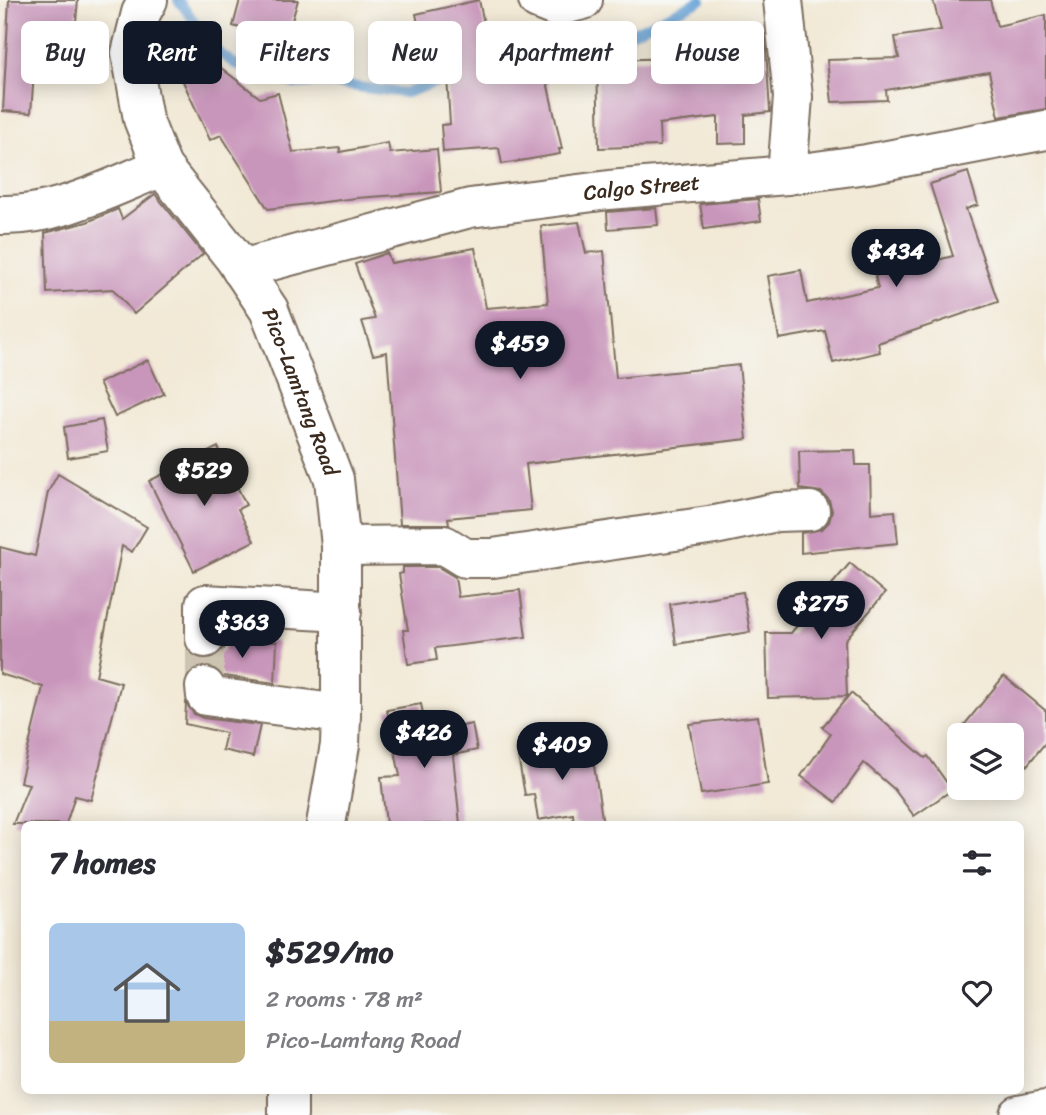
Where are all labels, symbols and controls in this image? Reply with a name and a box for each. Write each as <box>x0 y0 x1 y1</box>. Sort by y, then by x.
chip: Buy <box>21 21 109 84</box>
chip: Rent <box>123 21 222 84</box>
chip: Filters <box>236 21 354 84</box>
chip: New <box>368 21 462 84</box>
chip: Apartment <box>476 21 637 84</box>
chip: House <box>651 21 764 84</box>
street label: Calgo Street <box>581 163 702 212</box>
pin: $434 <box>855 230 937 289</box>
text: $434 <box>868 231 924 272</box>
street label: Pico-Lamtang Road <box>251 302 351 483</box>
pin: $459 <box>479 322 561 381</box>
text: $459 <box>491 323 549 364</box>
pin: $529 <box>163 448 245 508</box>
text: $529 <box>176 450 232 491</box>
pin: $275 <box>780 582 862 641</box>
text: $275 <box>793 583 849 624</box>
pin: $363 <box>201 600 283 660</box>
text: $363 <box>215 602 269 643</box>
pin: $426 <box>383 710 465 770</box>
text: $426 <box>396 712 452 753</box>
pin: $409 <box>521 722 603 782</box>
map controls <box>947 723 1024 800</box>
button: layers <box>947 723 1024 800</box>
text: $409 <box>533 724 591 765</box>
text: 7 homes <box>49 836 156 890</box>
icon: filters <box>958 844 996 882</box>
text: $529/mo <box>266 925 393 979</box>
icon: home <box>105 951 189 1035</box>
icon: heart <box>958 974 996 1012</box>
text: 2 rooms · 78 m² <box>266 979 423 1020</box>
text: Pico-Lamtang Road <box>266 1020 460 1061</box>

